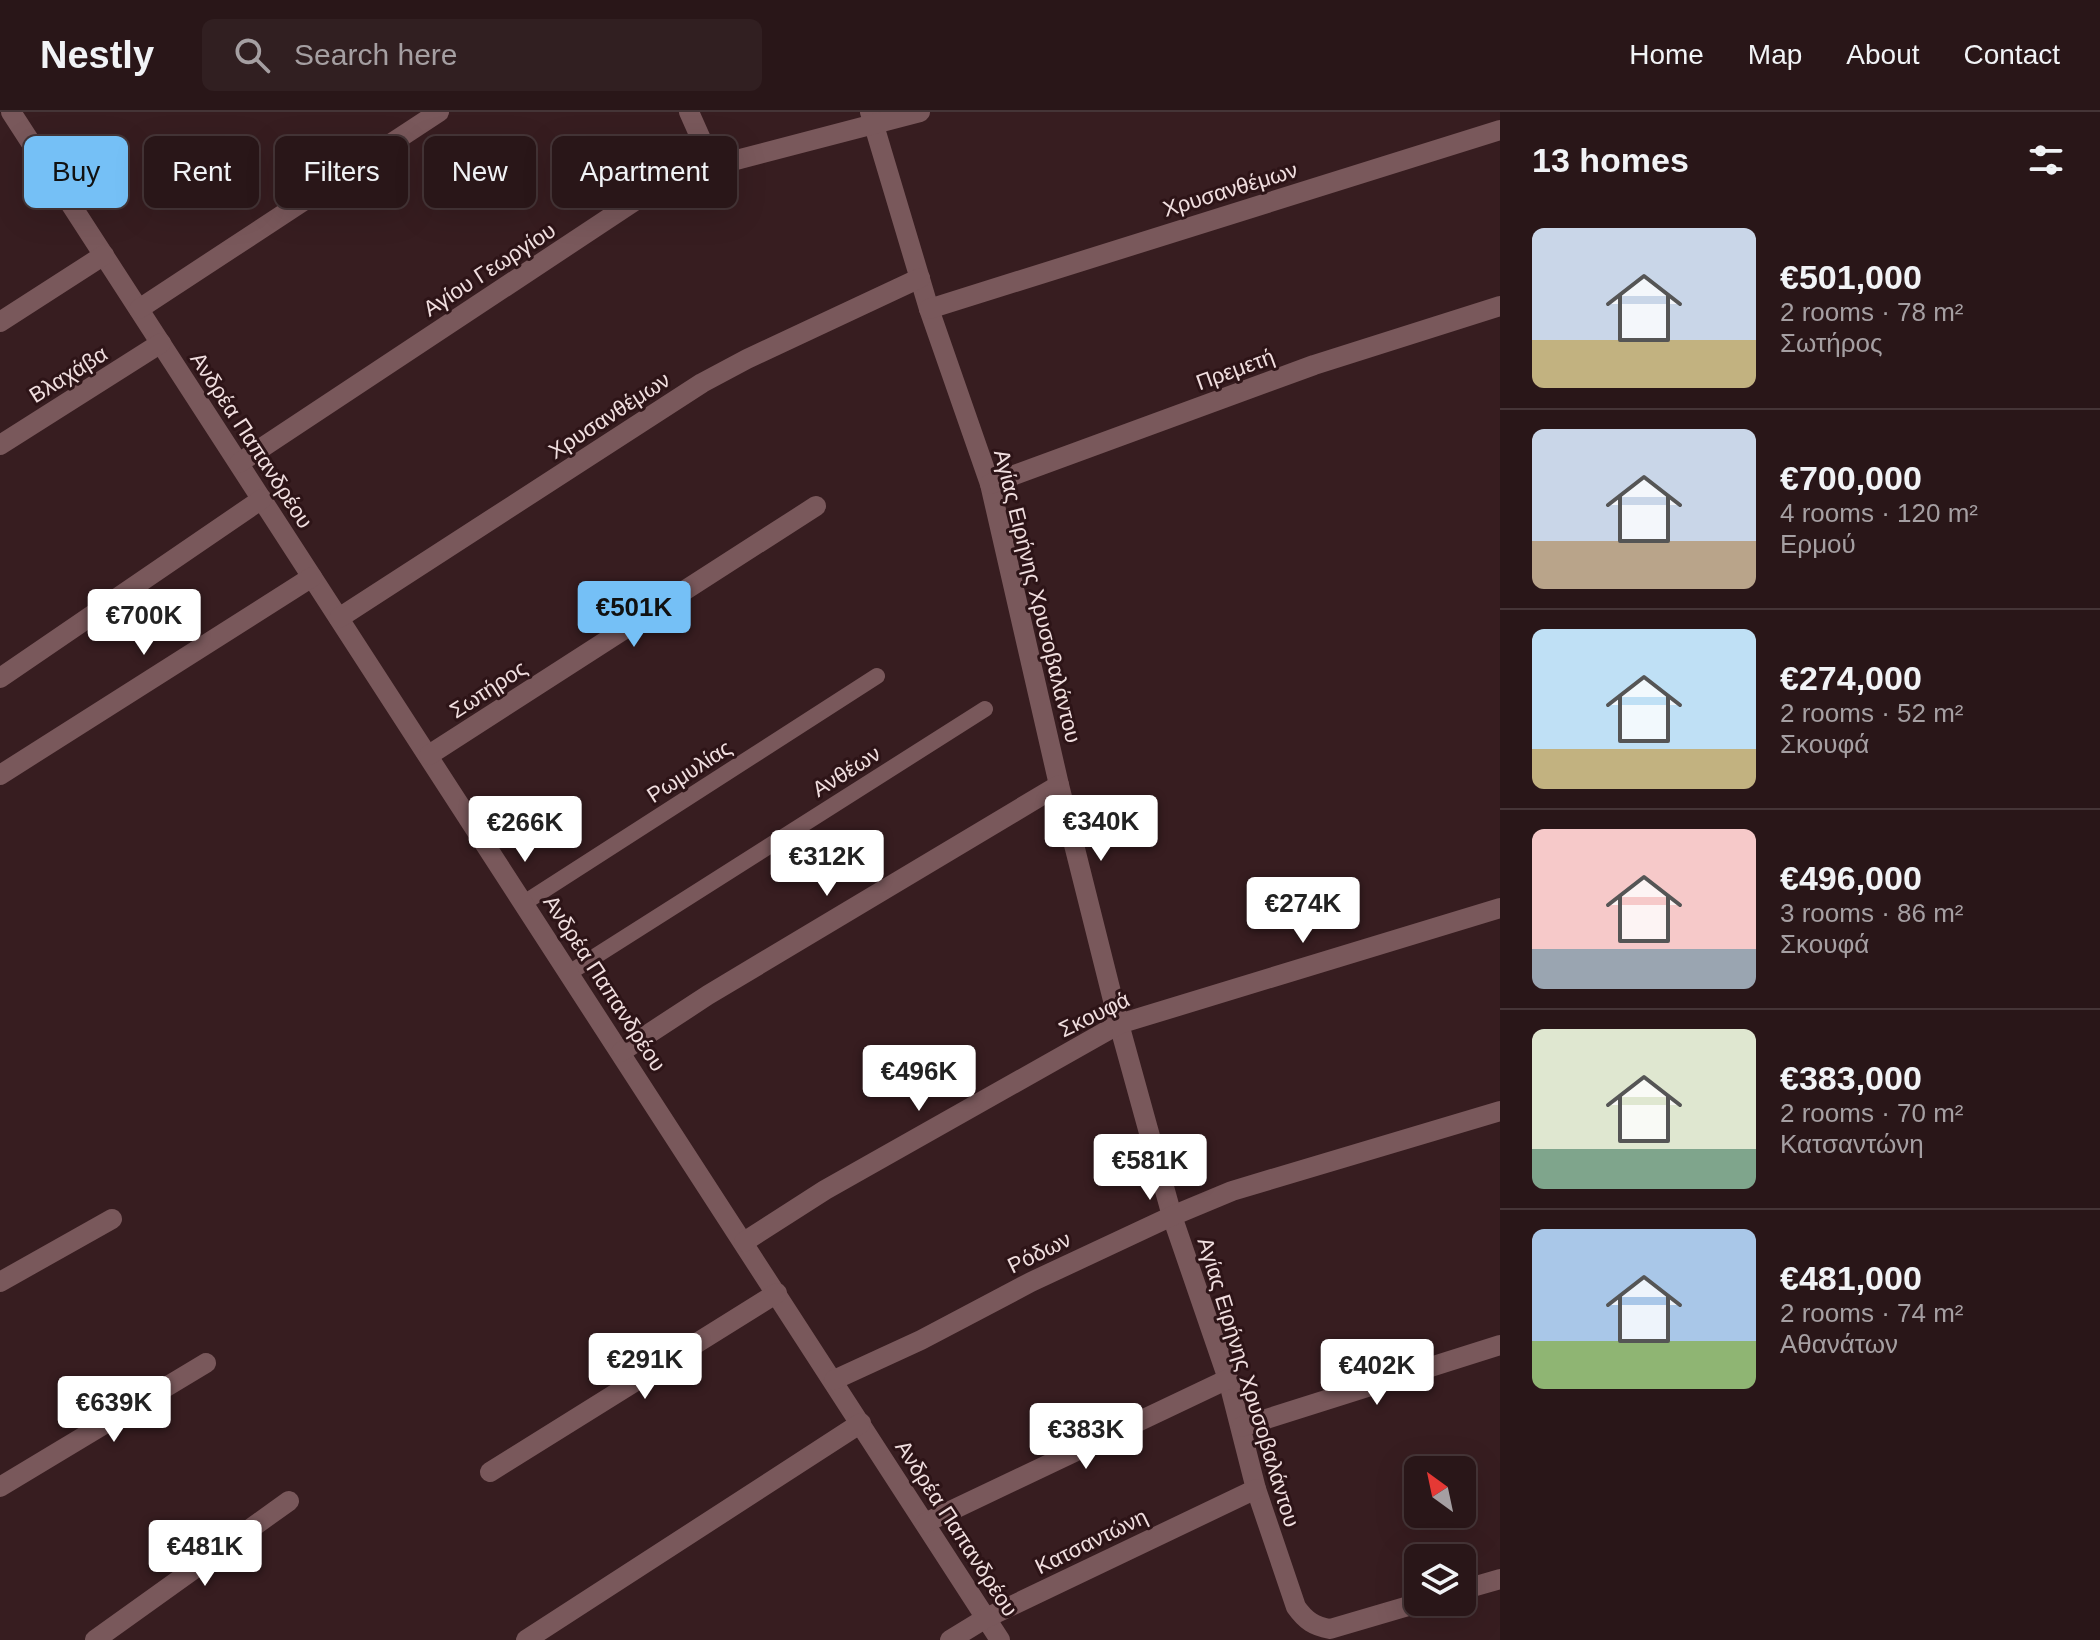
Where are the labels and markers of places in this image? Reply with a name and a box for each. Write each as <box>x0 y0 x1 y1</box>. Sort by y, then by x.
pin: €501K <box>578 581 690 649</box>
pin: €700K <box>88 589 200 657</box>
pin: €340K <box>1045 795 1157 863</box>
pin: €266K <box>469 796 581 864</box>
pin: €312K <box>771 830 883 898</box>
pin: €274K <box>1247 877 1359 945</box>
pin: €496K <box>863 1045 975 1113</box>
pin: €581K <box>1094 1134 1206 1202</box>
pin: €291K <box>589 1333 701 1401</box>
pin: €402K <box>1321 1339 1433 1407</box>
pin: €639K <box>58 1376 170 1444</box>
pin: €383K <box>1030 1403 1142 1471</box>
pin: €481K <box>149 1520 261 1588</box>

